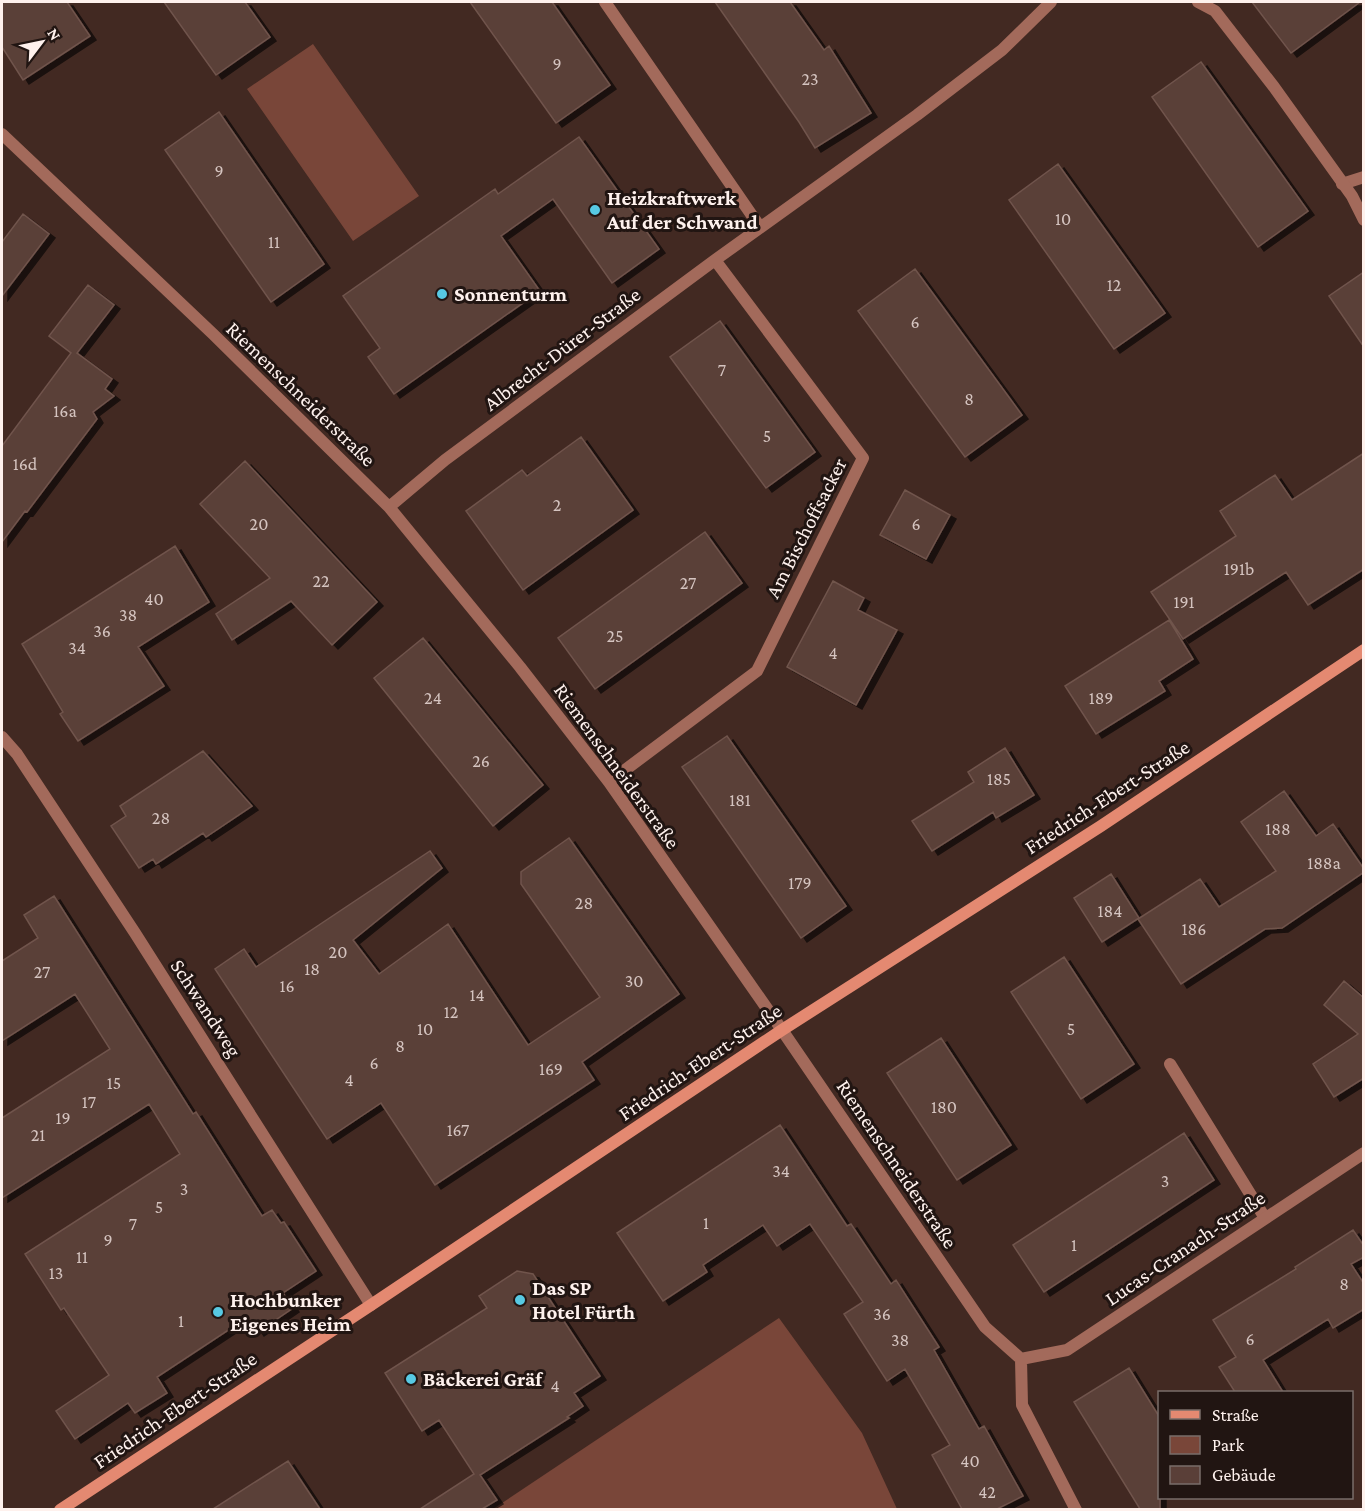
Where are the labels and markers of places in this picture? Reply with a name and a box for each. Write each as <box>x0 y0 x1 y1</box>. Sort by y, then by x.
place label: Heizkraftwerk Auf der Schwand <box>606 186 758 234</box>
marker: Heizkraftwerk Auf der Schwand <box>588 203 602 217</box>
place label: Sonnenturm <box>454 282 567 306</box>
marker: Sonnenturm <box>435 287 449 301</box>
place label: Das SP Hotel Fürth <box>532 1276 635 1324</box>
place label: Hochbunker Eigenes Heim <box>230 1288 351 1336</box>
marker: Das SP Hotel Fürth <box>513 1293 527 1307</box>
marker: Hochbunker Eigenes Heim <box>211 1305 225 1319</box>
place label: Bäckerei Gräf <box>423 1367 543 1391</box>
marker: Bäckerei Gräf <box>404 1372 418 1386</box>

